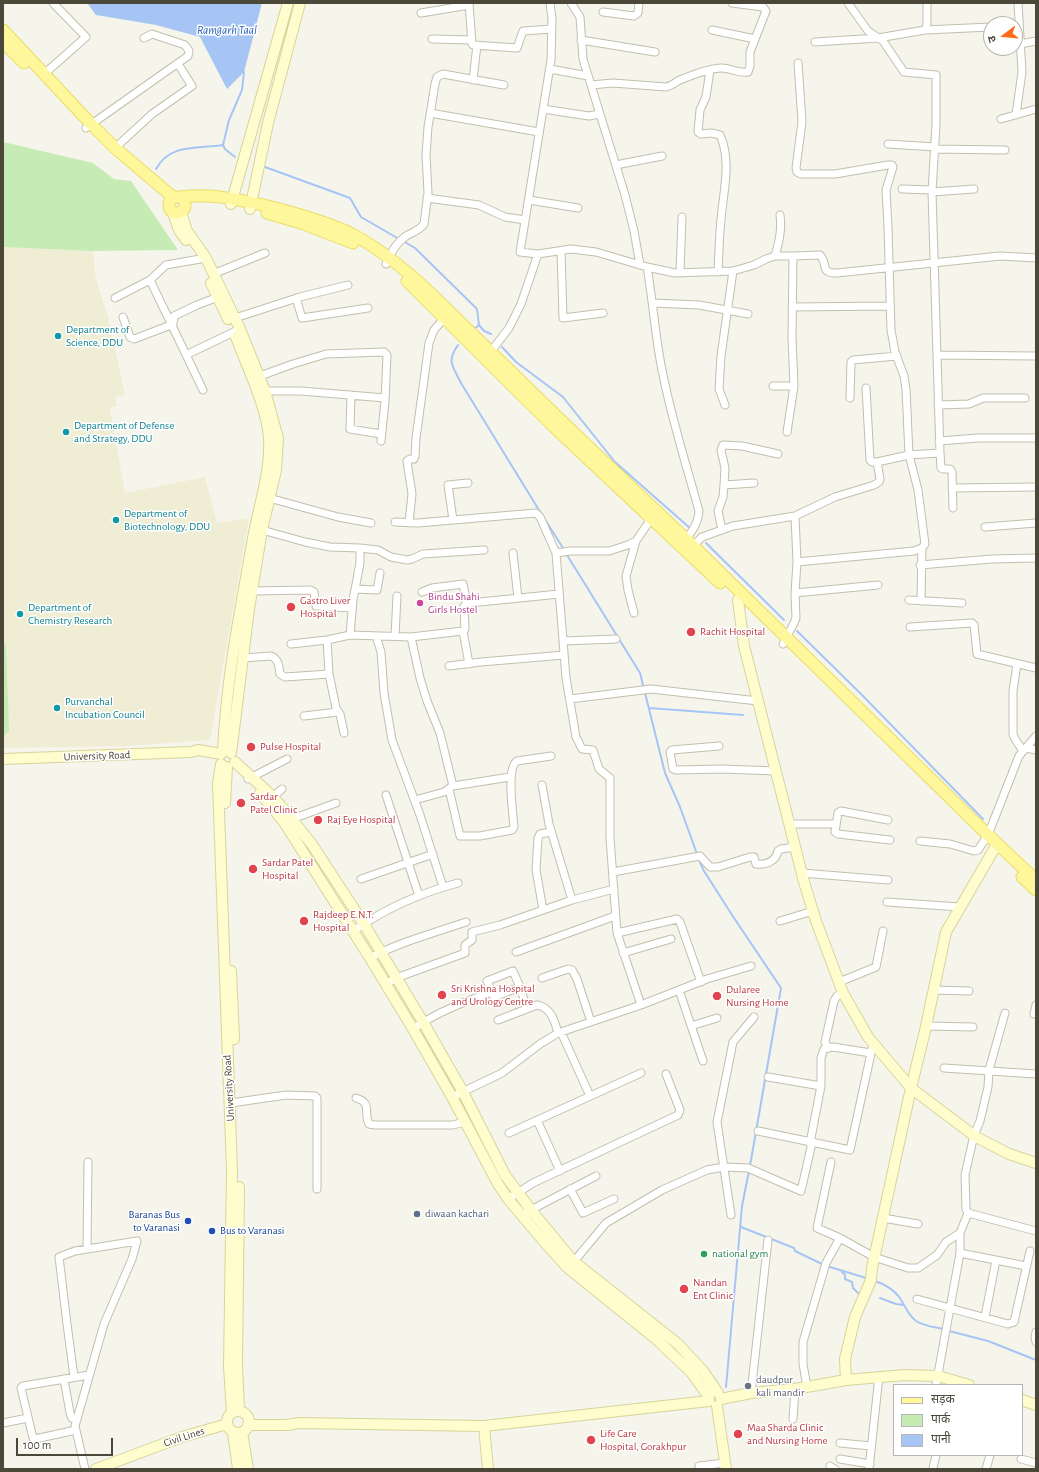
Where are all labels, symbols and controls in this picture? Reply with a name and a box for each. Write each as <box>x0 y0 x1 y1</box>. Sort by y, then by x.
north arrow <box>983 16 1023 56</box>
water label: Ramgarh Taal <box>197 23 257 37</box>
text: उ <box>986 35 998 44</box>
place label: Department of Science, DDU <box>66 323 129 349</box>
marker: Department of Science, DDU <box>53 331 63 341</box>
place label: Department of Defense and Strategy, DDU <box>74 419 174 445</box>
marker: Department of Defense and Strategy, DDU <box>61 427 71 437</box>
place label: Department of Biotechnology, DDU <box>124 507 210 533</box>
marker: Department of Biotechnology, DDU <box>111 515 121 525</box>
place label: Bindu Shahi Girls Hostel <box>428 590 480 616</box>
place label: Gastro Liver Hospital <box>300 594 350 620</box>
marker: Bindu Shahi Girls Hostel <box>415 598 425 608</box>
place label: Department of Chemistry Research <box>28 601 112 627</box>
marker: Gastro Liver Hospital <box>285 601 297 613</box>
marker: Department of Chemistry Research <box>15 609 25 619</box>
place label: Rachit Hospital <box>700 625 765 639</box>
marker: Rachit Hospital <box>685 626 697 638</box>
place label: Purvanchal Incubation Council <box>65 695 145 721</box>
marker: Purvanchal Incubation Council <box>52 703 62 713</box>
place label: Pulse Hospital <box>260 740 321 754</box>
marker: Pulse Hospital <box>245 741 257 753</box>
street label: University Road <box>63 748 131 764</box>
place label: Sardar Patel Clinic <box>250 790 297 816</box>
marker: Sardar Patel Clinic <box>235 797 247 809</box>
place label: Raj Eye Hospital <box>327 813 395 827</box>
marker: Raj Eye Hospital <box>312 814 324 826</box>
place label: Sardar Patel Hospital <box>262 856 313 882</box>
marker: Sardar Patel Hospital <box>247 863 259 875</box>
place label: Rajdeep E.N.T. Hospital <box>313 908 374 934</box>
marker: Rajdeep E.N.T. Hospital <box>298 915 310 927</box>
place label: Sri Krishna Hospital and Urology Centre <box>451 982 535 1008</box>
place label: Dularee Nursing Home <box>726 983 789 1009</box>
marker: Sri Krishna Hospital and Urology Centre <box>436 989 448 1001</box>
marker: Dularee Nursing Home <box>711 990 723 1002</box>
street label: University Road <box>221 1054 237 1122</box>
place label: diwaan kachari <box>425 1207 489 1221</box>
place label: Baranas Bus to Varanasi <box>128 1208 180 1234</box>
marker: diwaan kachari <box>412 1209 422 1219</box>
marker: Baranas Bus to Varanasi <box>183 1216 193 1226</box>
place label: Bus to Varanasi <box>220 1224 284 1238</box>
marker: Bus to Varanasi <box>207 1226 217 1236</box>
place label: national gym <box>712 1247 768 1261</box>
marker: national gym <box>699 1249 709 1259</box>
place label: Nandan Ent Clinic <box>693 1276 733 1302</box>
marker: Nandan Ent Clinic <box>678 1283 690 1295</box>
place label: daudpur kali mandir <box>756 1373 804 1399</box>
marker: daudpur kali mandir <box>743 1381 753 1391</box>
legend <box>893 1384 1023 1456</box>
text: सड़क <box>931 1393 955 1405</box>
text: पार्क <box>931 1413 950 1425</box>
place label: Maa Sharda Clinic and Nursing Home <box>747 1421 828 1447</box>
street label: Civil Lines <box>162 1424 206 1450</box>
place label: Life Care Hospital, Gorakhpur <box>600 1427 686 1453</box>
marker: Maa Sharda Clinic and Nursing Home <box>732 1428 744 1440</box>
scale bar <box>18 1430 115 1456</box>
text: पानी <box>931 1433 951 1445</box>
marker: Life Care Hospital, Gorakhpur <box>585 1434 597 1446</box>
text: 100 m <box>23 1439 51 1451</box>

